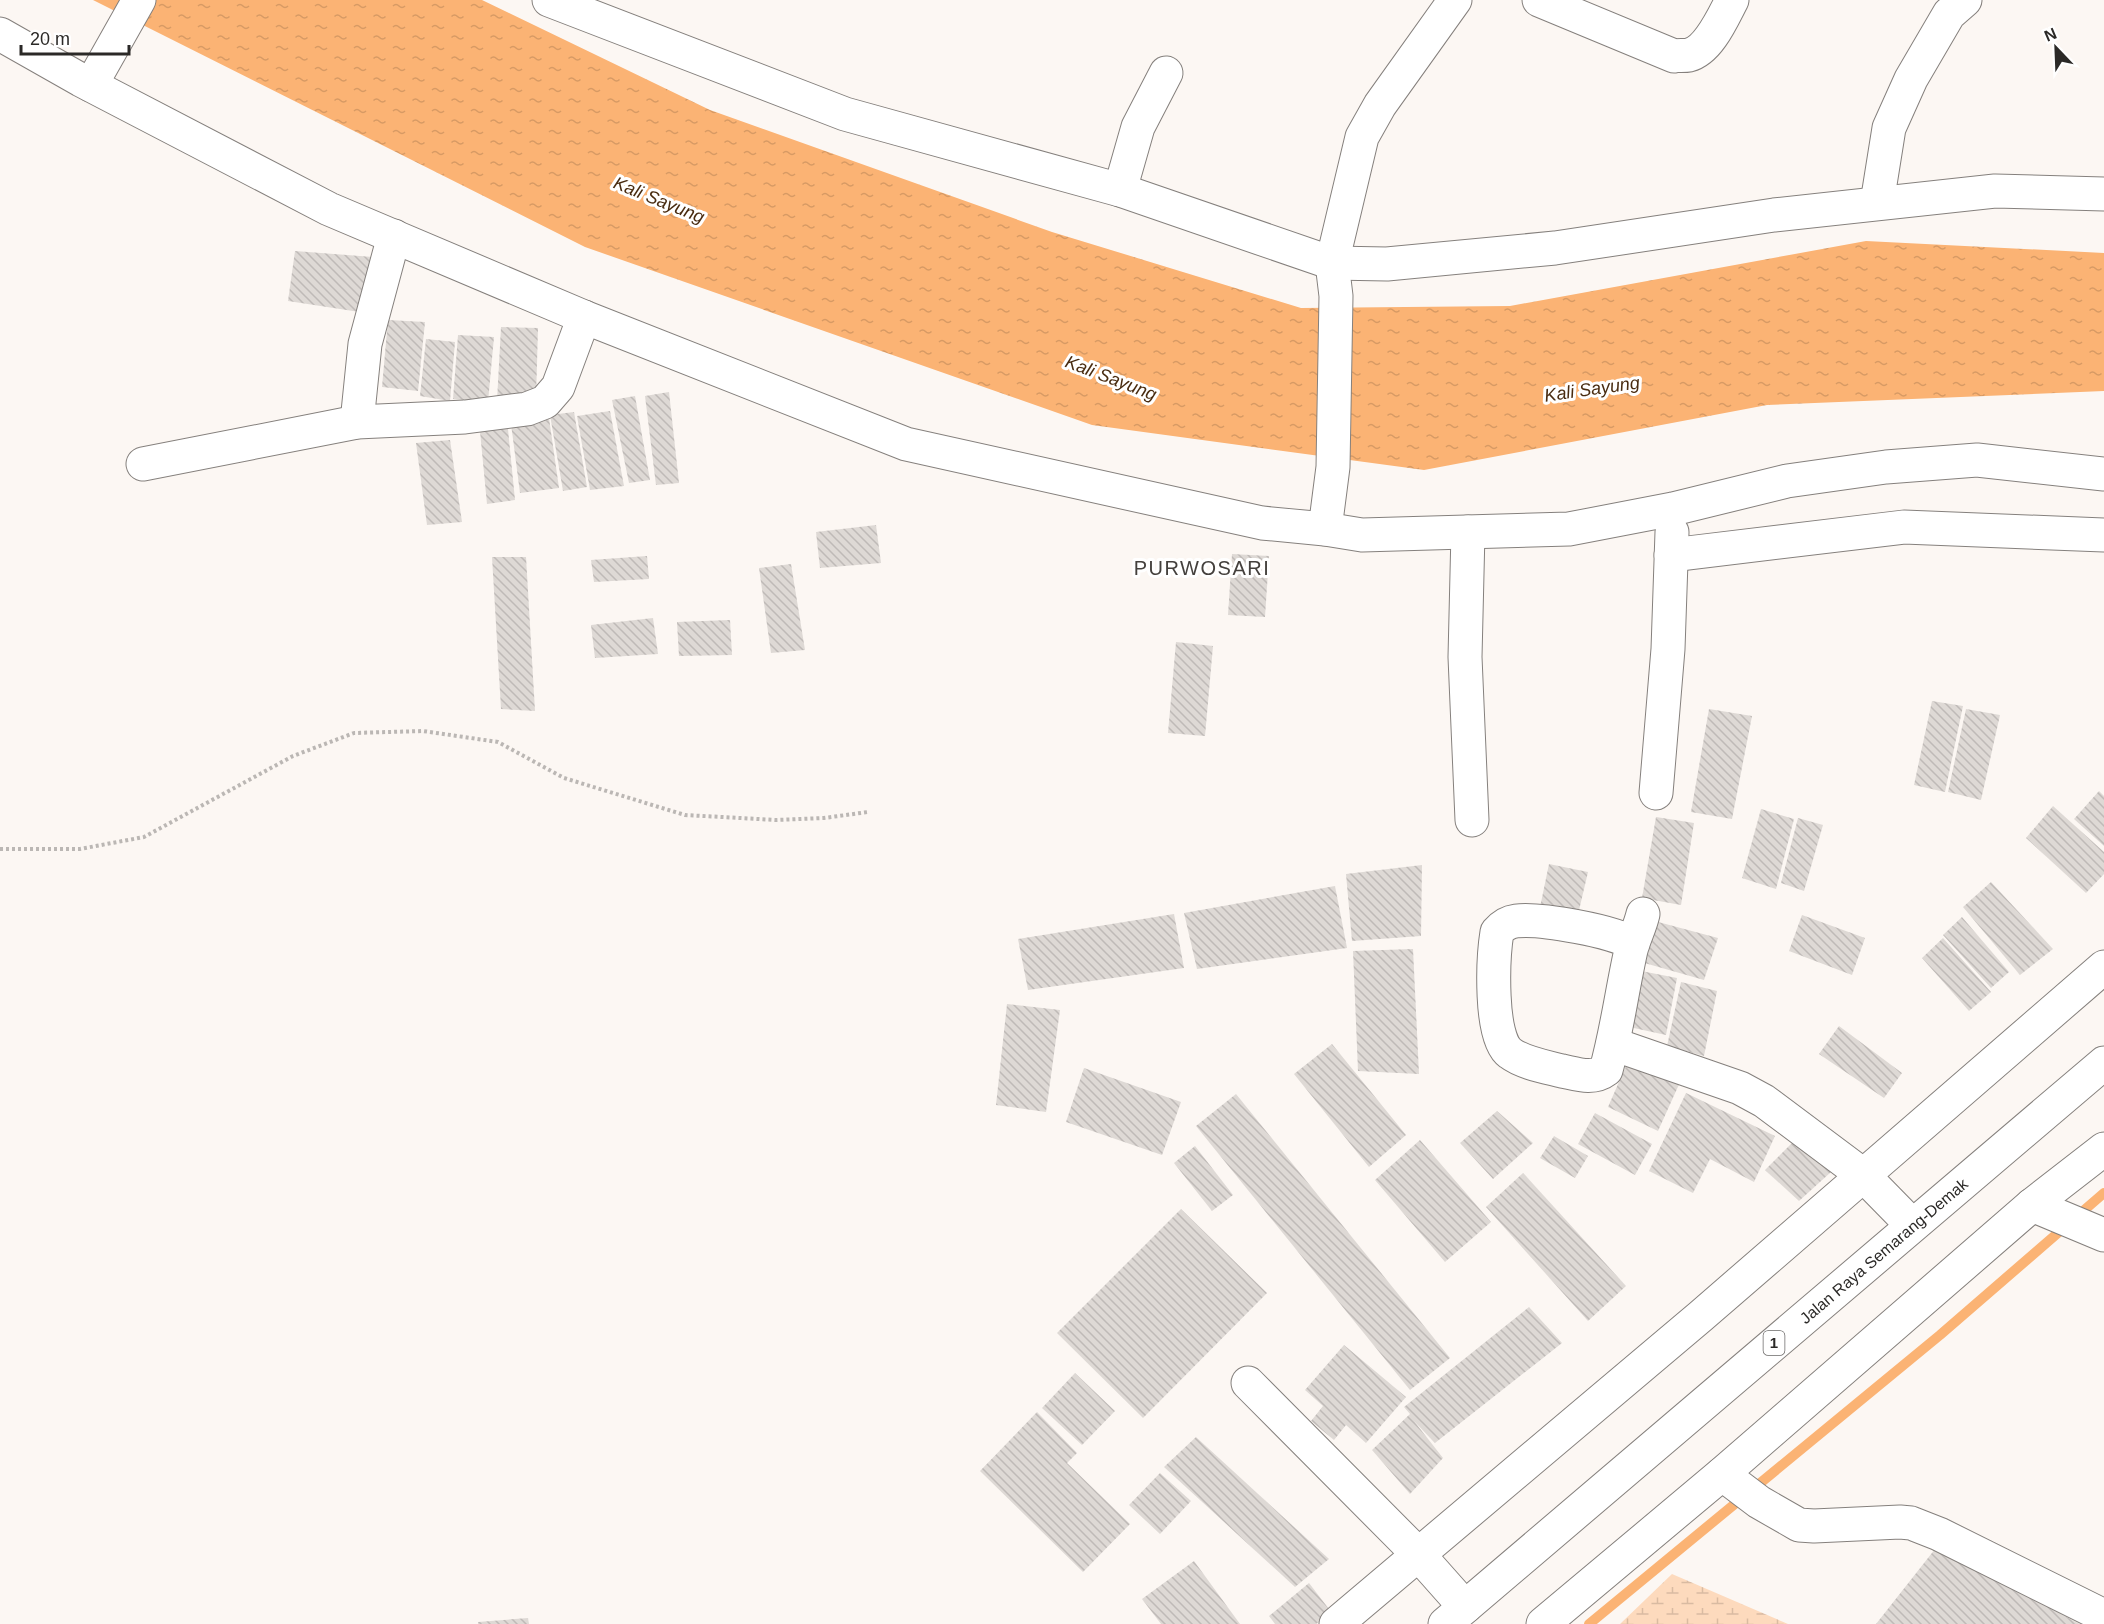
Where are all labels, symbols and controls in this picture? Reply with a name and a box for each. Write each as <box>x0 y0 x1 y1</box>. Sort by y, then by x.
scale bar <box>21 18 129 56</box>
north arrow <box>2026 18 2086 78</box>
text: N <box>2042 25 2059 45</box>
text: 20 m <box>30 29 70 49</box>
water label: Kali Sayung <box>611 173 707 227</box>
water label: Kali Sayung <box>1063 351 1159 405</box>
water label: Kali Sayung <box>1543 372 1641 406</box>
district label: PURWOSARI <box>1134 557 1270 579</box>
street label: Jalan Raya Semarang-Demak <box>1797 1174 1972 1327</box>
road number: 1 <box>1764 1331 1784 1355</box>

